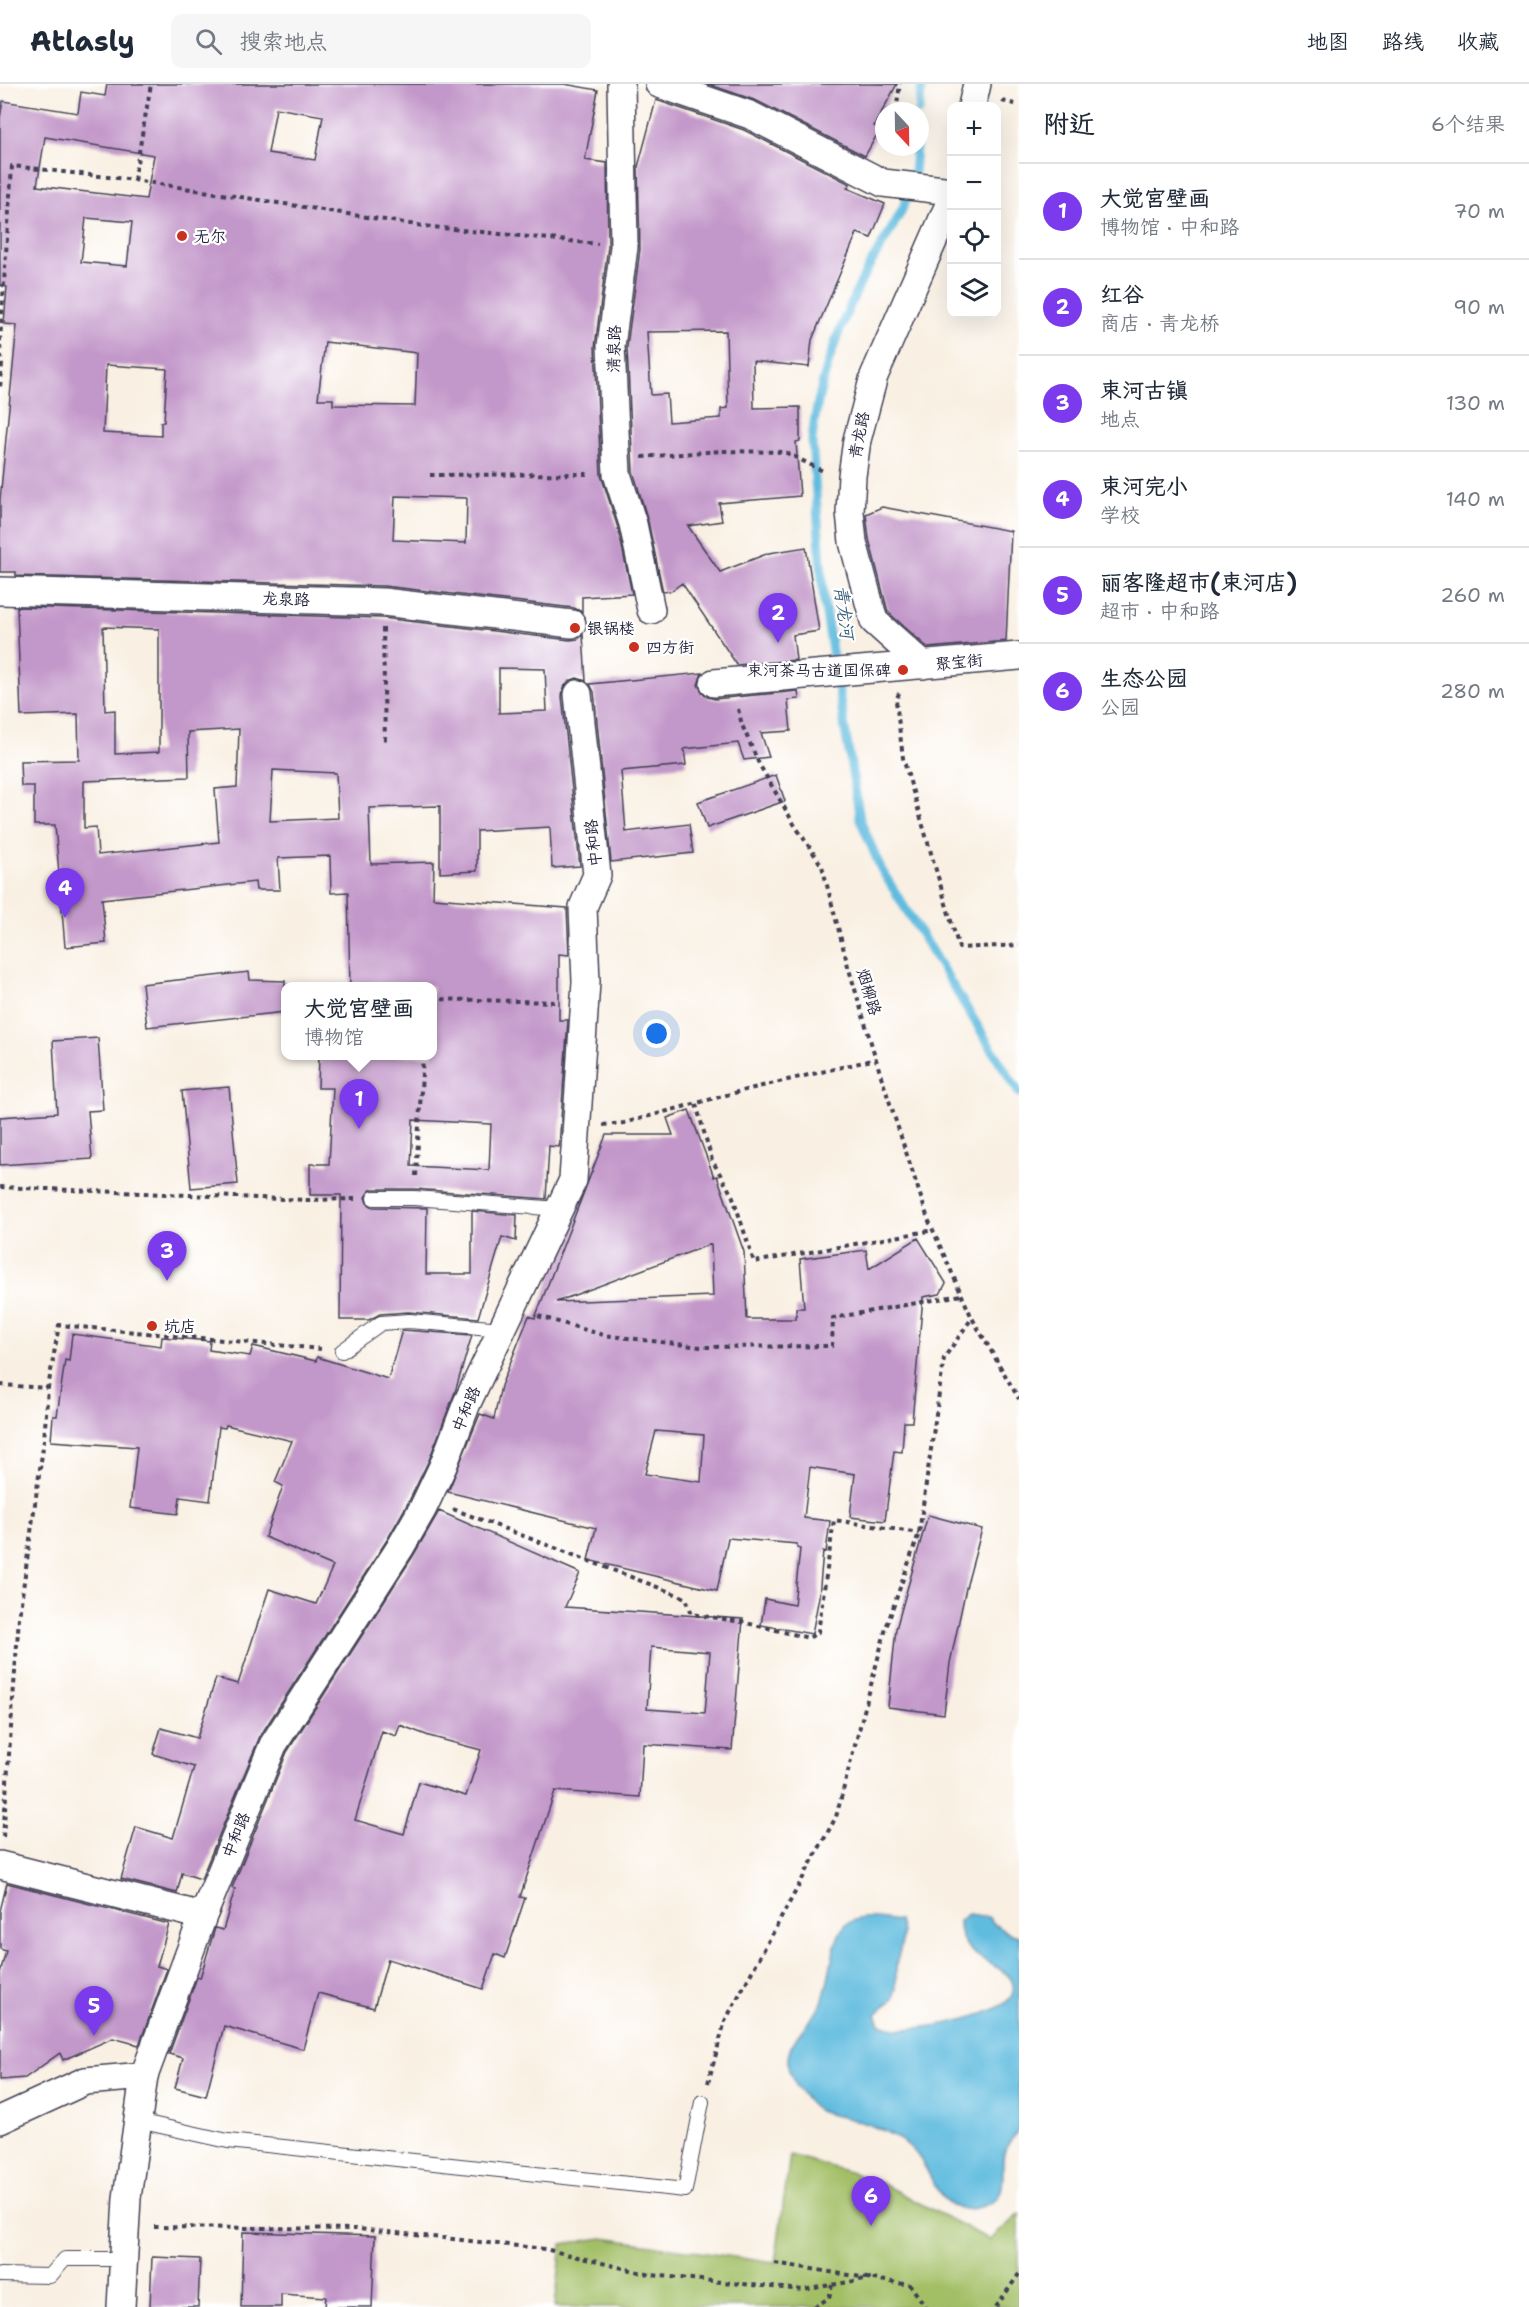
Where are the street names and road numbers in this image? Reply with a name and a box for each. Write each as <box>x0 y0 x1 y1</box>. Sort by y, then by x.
street label: 清泉路 <box>603 325 625 373</box>
street label: 青龙路 <box>844 409 874 461</box>
street label: 龙泉路 <box>262 588 310 610</box>
street label: 聚宝街 <box>934 649 984 675</box>
street label: 中和路 <box>580 818 606 868</box>
street label: 烟柳路 <box>852 966 886 1018</box>
street label: 中和路 <box>447 1383 485 1435</box>
street label: 中和路 <box>217 1809 255 1861</box>

